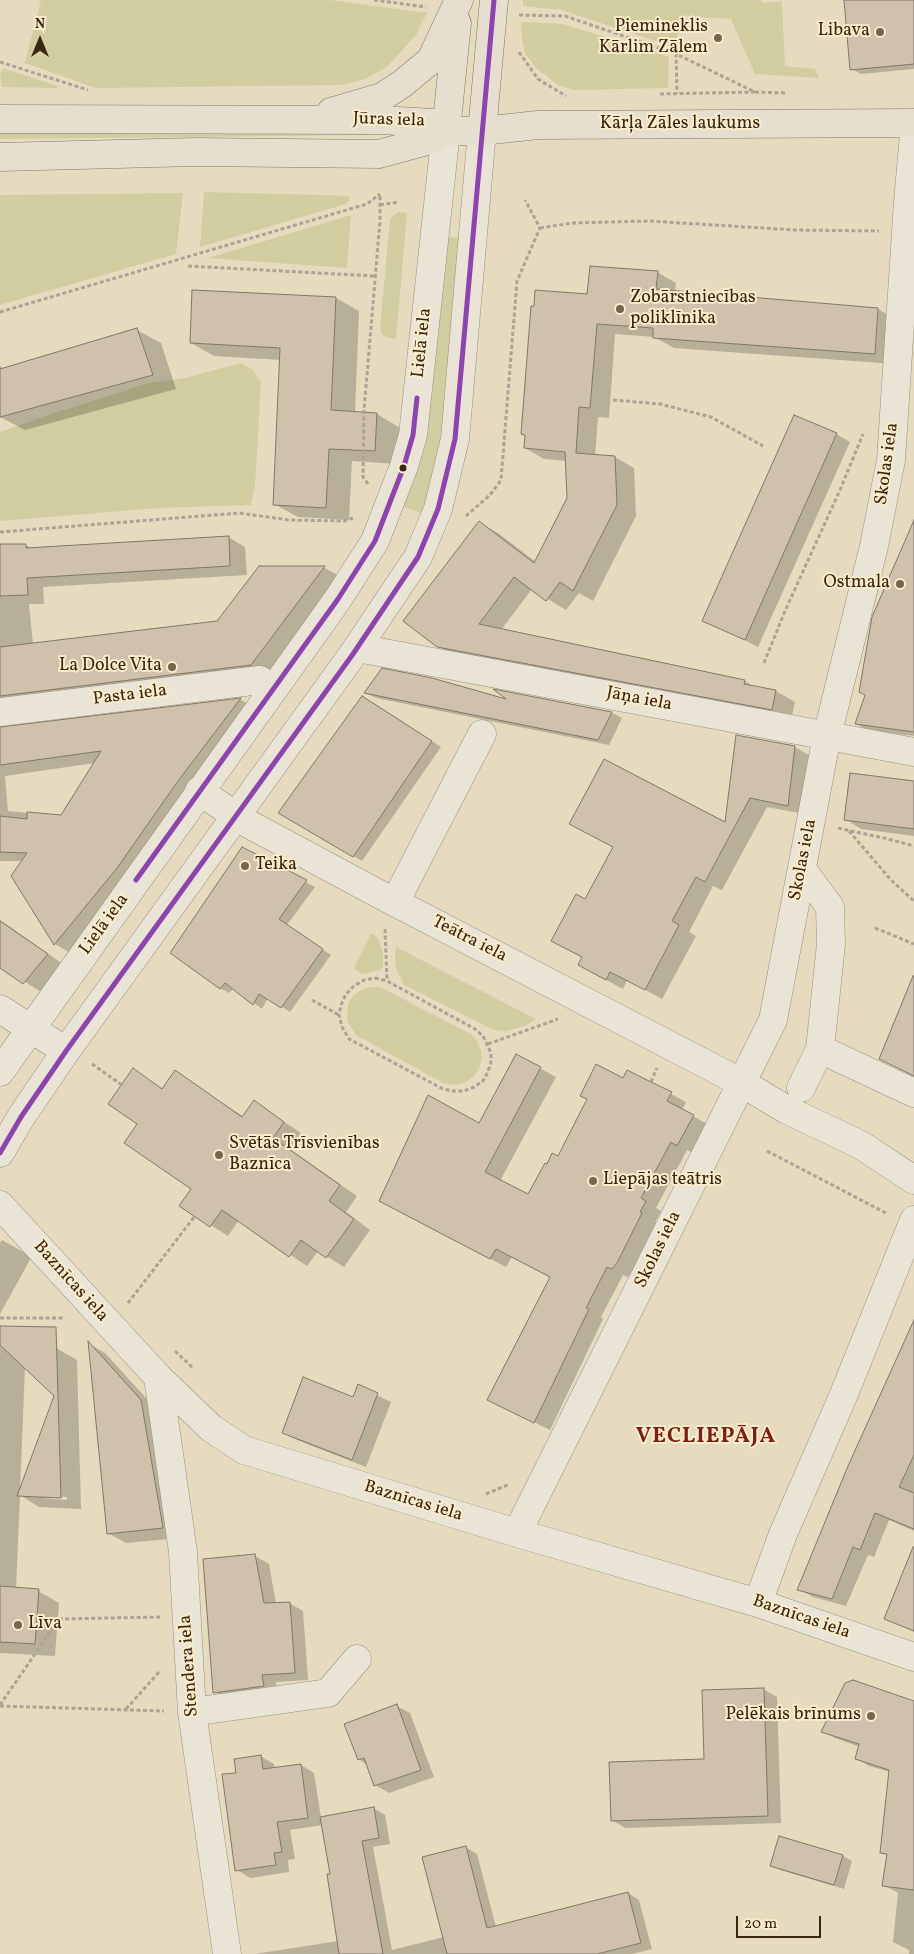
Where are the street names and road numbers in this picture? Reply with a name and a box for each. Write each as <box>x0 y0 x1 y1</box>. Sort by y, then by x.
street label: Jūras iela <box>353 109 425 133</box>
street label: Kārļa Zāles laukums <box>600 114 760 136</box>
street label: Lielā iela <box>409 307 437 379</box>
street label: Skolas iela <box>872 421 904 507</box>
street label: Pasta iela <box>92 681 168 711</box>
street label: Jāņa iela <box>604 683 674 717</box>
street label: Skolas iela <box>785 817 823 903</box>
street label: Lielā iela <box>76 890 134 960</box>
street label: Teātra iela <box>428 912 510 968</box>
street label: Skolas iela <box>631 1208 687 1292</box>
street label: Baznīcas iela <box>28 1237 112 1327</box>
street label: Baznīcas iela <box>361 1477 465 1527</box>
street label: Baznīcas iela <box>749 1591 853 1645</box>
street label: Stendera iela <box>176 1614 204 1718</box>

